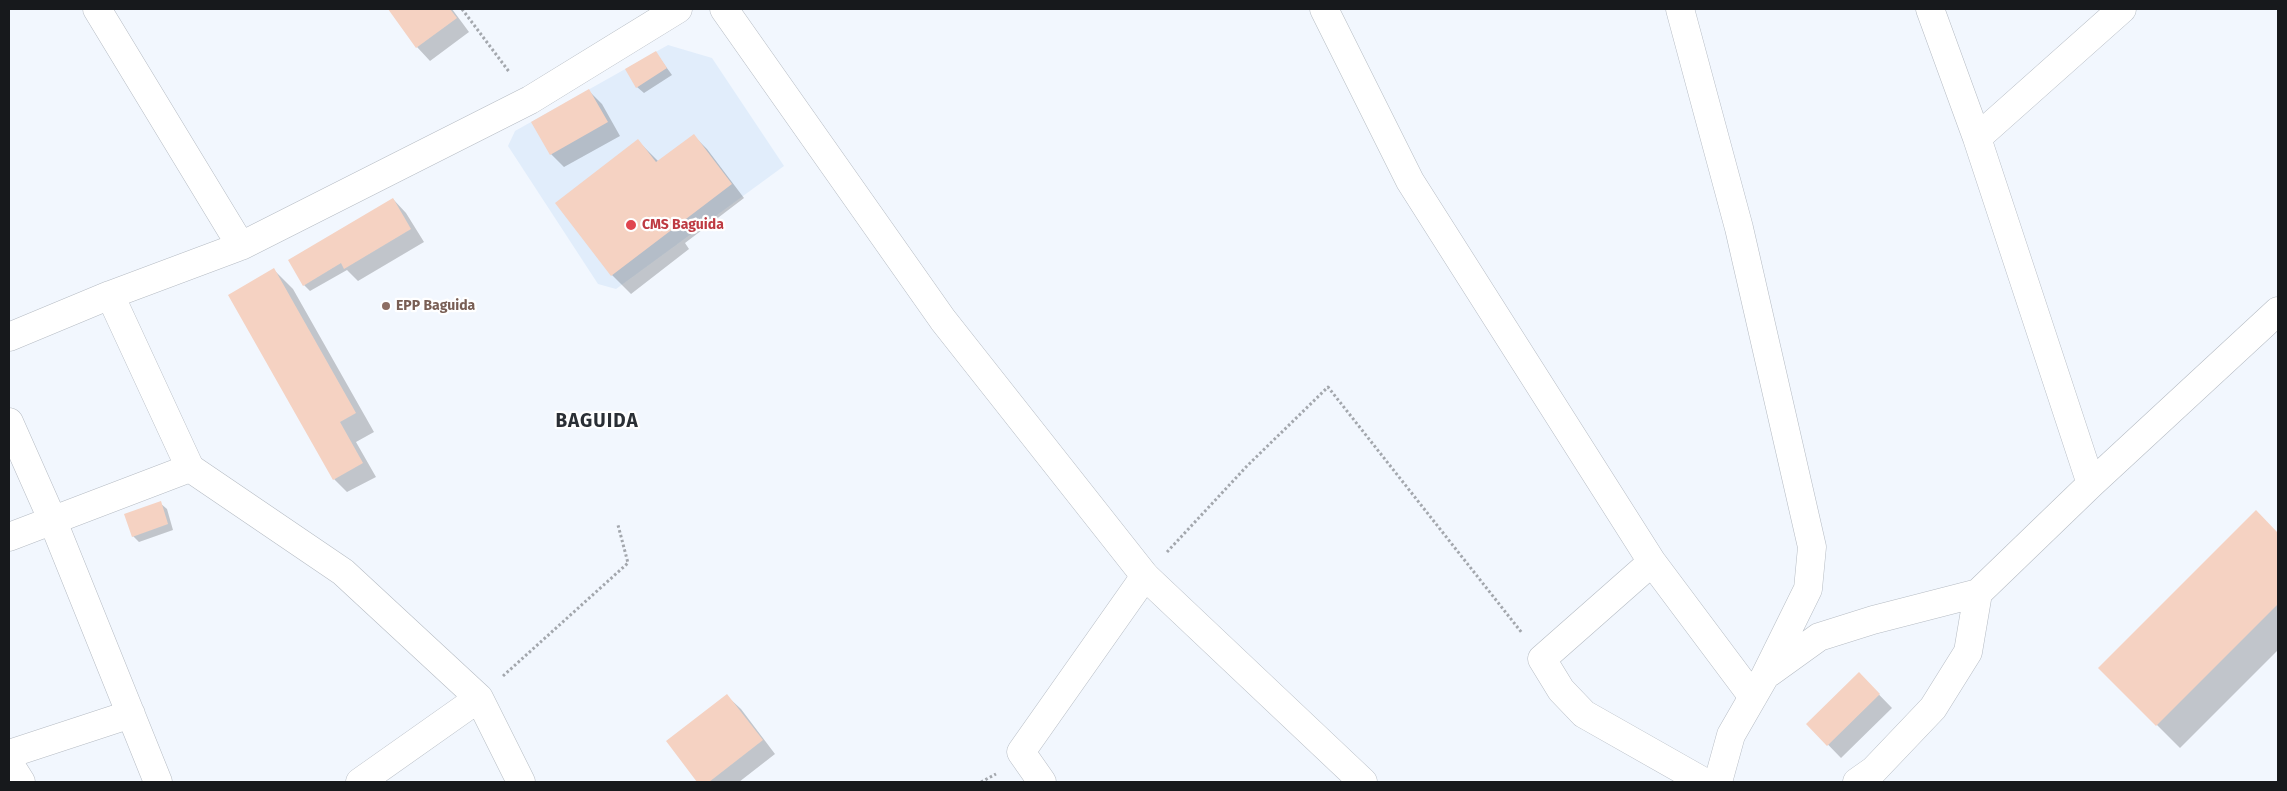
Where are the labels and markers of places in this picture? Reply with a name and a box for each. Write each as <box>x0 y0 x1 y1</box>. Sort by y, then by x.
place label: CMS Baguida <box>642 217 724 233</box>
marker: CMS Baguida <box>624 218 638 232</box>
place label: EPP Baguida <box>396 298 475 314</box>
marker: EPP Baguida <box>380 300 392 312</box>

